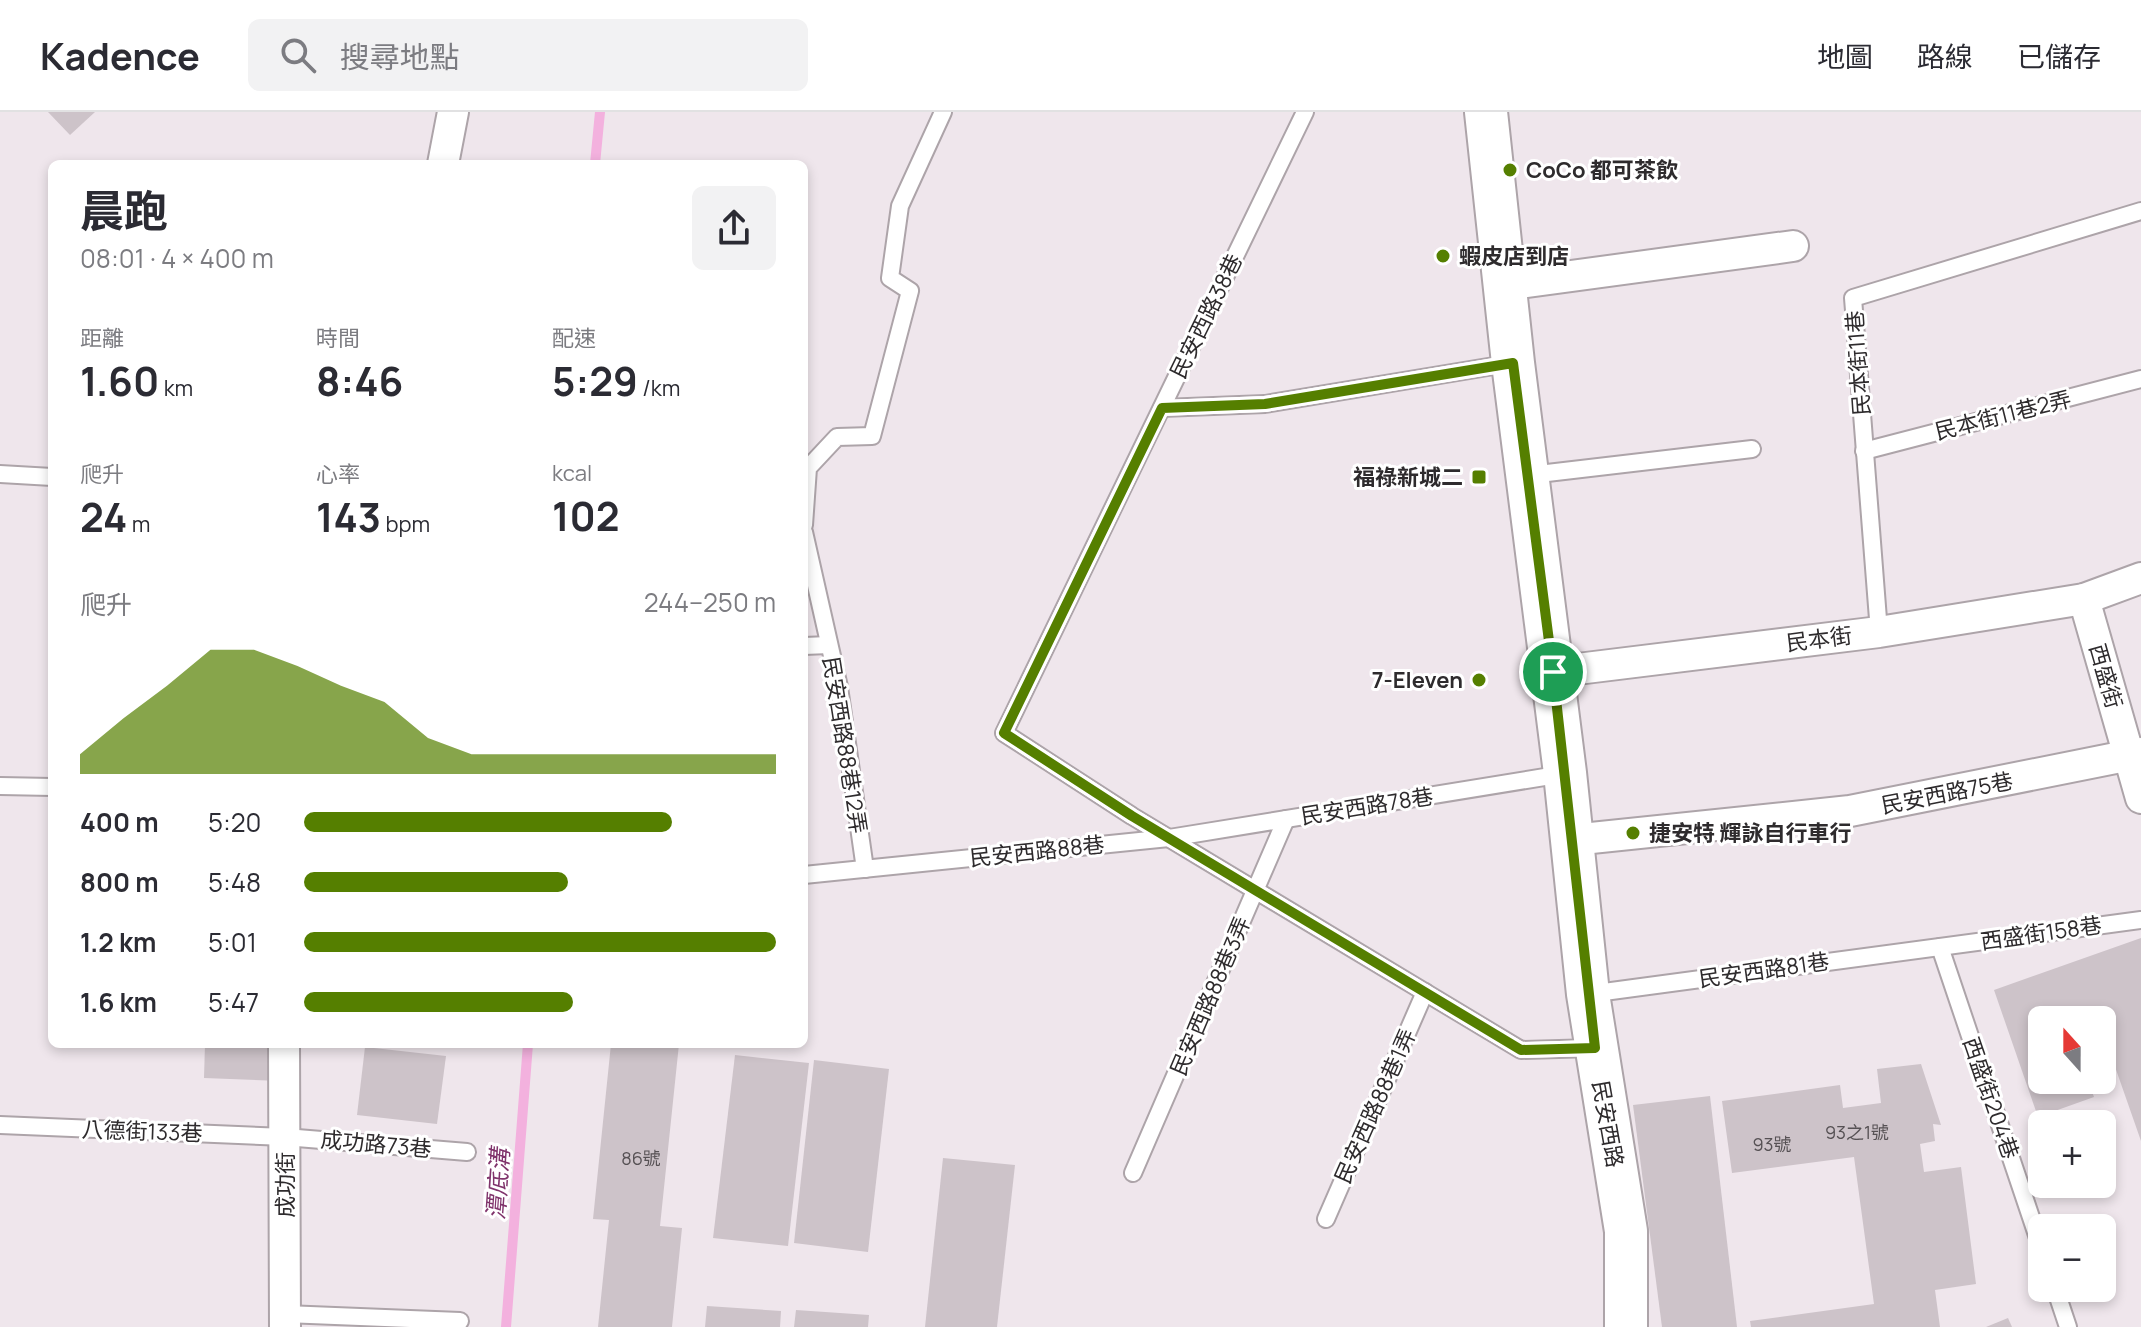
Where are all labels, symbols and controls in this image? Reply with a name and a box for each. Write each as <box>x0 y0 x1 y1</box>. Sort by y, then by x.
search box <box>248 19 808 91</box>
text: Kadence <box>40 29 200 81</box>
icon: search <box>276 33 320 77</box>
text: 搜尋地點 <box>340 36 460 77</box>
text: 地圖 <box>1817 37 1873 75</box>
text: 路線 <box>1917 37 1973 75</box>
text: 已儲存 <box>2017 37 2101 75</box>
place label: CoCo 都可茶飲 <box>1526 155 1678 185</box>
marker: CoCo 都可茶飲 <box>1501 161 1519 179</box>
text: 晨跑 <box>80 180 168 240</box>
button: share <box>692 186 776 270</box>
text: 08:01 · 4 × 400 m <box>80 240 274 276</box>
place label: 蝦皮店到店 <box>1459 241 1569 271</box>
marker: 蝦皮店到店 <box>1434 247 1452 265</box>
street label: 民安西路38巷 <box>1163 249 1249 383</box>
street label: 民本街11巷 <box>1839 309 1877 417</box>
text: 距離 <box>80 323 124 353</box>
text: 時間 <box>316 323 360 353</box>
text: 配速 <box>552 323 596 353</box>
text: 1.60 <box>80 353 159 408</box>
text: 8:46 <box>316 353 403 408</box>
text: 5:29 <box>552 353 638 408</box>
text: km <box>159 373 193 403</box>
text: /km <box>638 373 680 403</box>
street label: 民本街11巷2弄 <box>1932 384 2074 446</box>
text: kcal <box>552 458 592 488</box>
text: 爬升 <box>80 459 124 489</box>
text: 心率 <box>316 459 360 489</box>
place label: 福祿新城二 <box>1353 462 1463 492</box>
marker: 福祿新城二 <box>1470 468 1488 486</box>
text: 102 <box>552 488 620 543</box>
text: 24 <box>80 489 127 544</box>
text: 143 <box>316 489 381 544</box>
text: m <box>127 509 150 539</box>
text: bpm <box>381 509 430 539</box>
text: 244–250 m <box>644 584 776 620</box>
text: 爬升 <box>80 586 132 622</box>
street label: 民本街 <box>1784 620 1854 658</box>
pin <box>1519 638 1587 706</box>
street label: 西盛街 <box>2082 640 2130 712</box>
icon: arrive <box>1531 650 1575 694</box>
street label: 民安西路88巷12弄 <box>816 654 874 836</box>
place label: 7-Eleven <box>1372 665 1463 695</box>
marker: 7-Eleven <box>1470 671 1488 689</box>
street label: 民安西路75巷 <box>1878 766 2016 820</box>
street label: 民安西路78巷 <box>1299 781 1435 831</box>
text: 400 m <box>80 804 159 840</box>
text: 5:20 <box>208 804 261 840</box>
place label: 捷安特 輝詠自行車行 <box>1649 818 1851 848</box>
marker: 捷安特 輝詠自行車行 <box>1624 824 1642 842</box>
street label: 民安西路88巷 <box>968 829 1106 873</box>
text: 800 m <box>80 864 159 900</box>
text: 5:48 <box>208 864 261 900</box>
street label: 西盛街158巷 <box>1978 910 2104 956</box>
street label: 民安西路88巷3弄 <box>1163 912 1257 1080</box>
text: 1.2 km <box>80 924 156 960</box>
text: 5:01 <box>208 924 257 960</box>
street label: 民安西路81巷 <box>1697 946 1831 994</box>
text: 1.6 km <box>80 984 157 1020</box>
text: 5:47 <box>208 984 259 1020</box>
north arrow <box>2028 1006 2116 1094</box>
map controls <box>2028 1006 2116 1302</box>
street label: 民安西路88巷1弄 <box>1328 1024 1422 1188</box>
street label: 西盛街204巷 <box>1956 1033 2026 1163</box>
street label: 民安西路 <box>1586 1078 1630 1170</box>
button: + <box>2028 1110 2116 1198</box>
street label: 八德街133巷 <box>81 1114 203 1148</box>
house number: 93之1號 <box>1825 1120 1889 1144</box>
street label: 成功路73巷 <box>319 1124 433 1164</box>
house number: 93號 <box>1752 1132 1792 1156</box>
water label: 潭底溝 <box>478 1144 516 1221</box>
house number: 86號 <box>621 1146 661 1170</box>
street label: 成功街 <box>270 1152 300 1218</box>
button: − <box>2028 1214 2116 1302</box>

